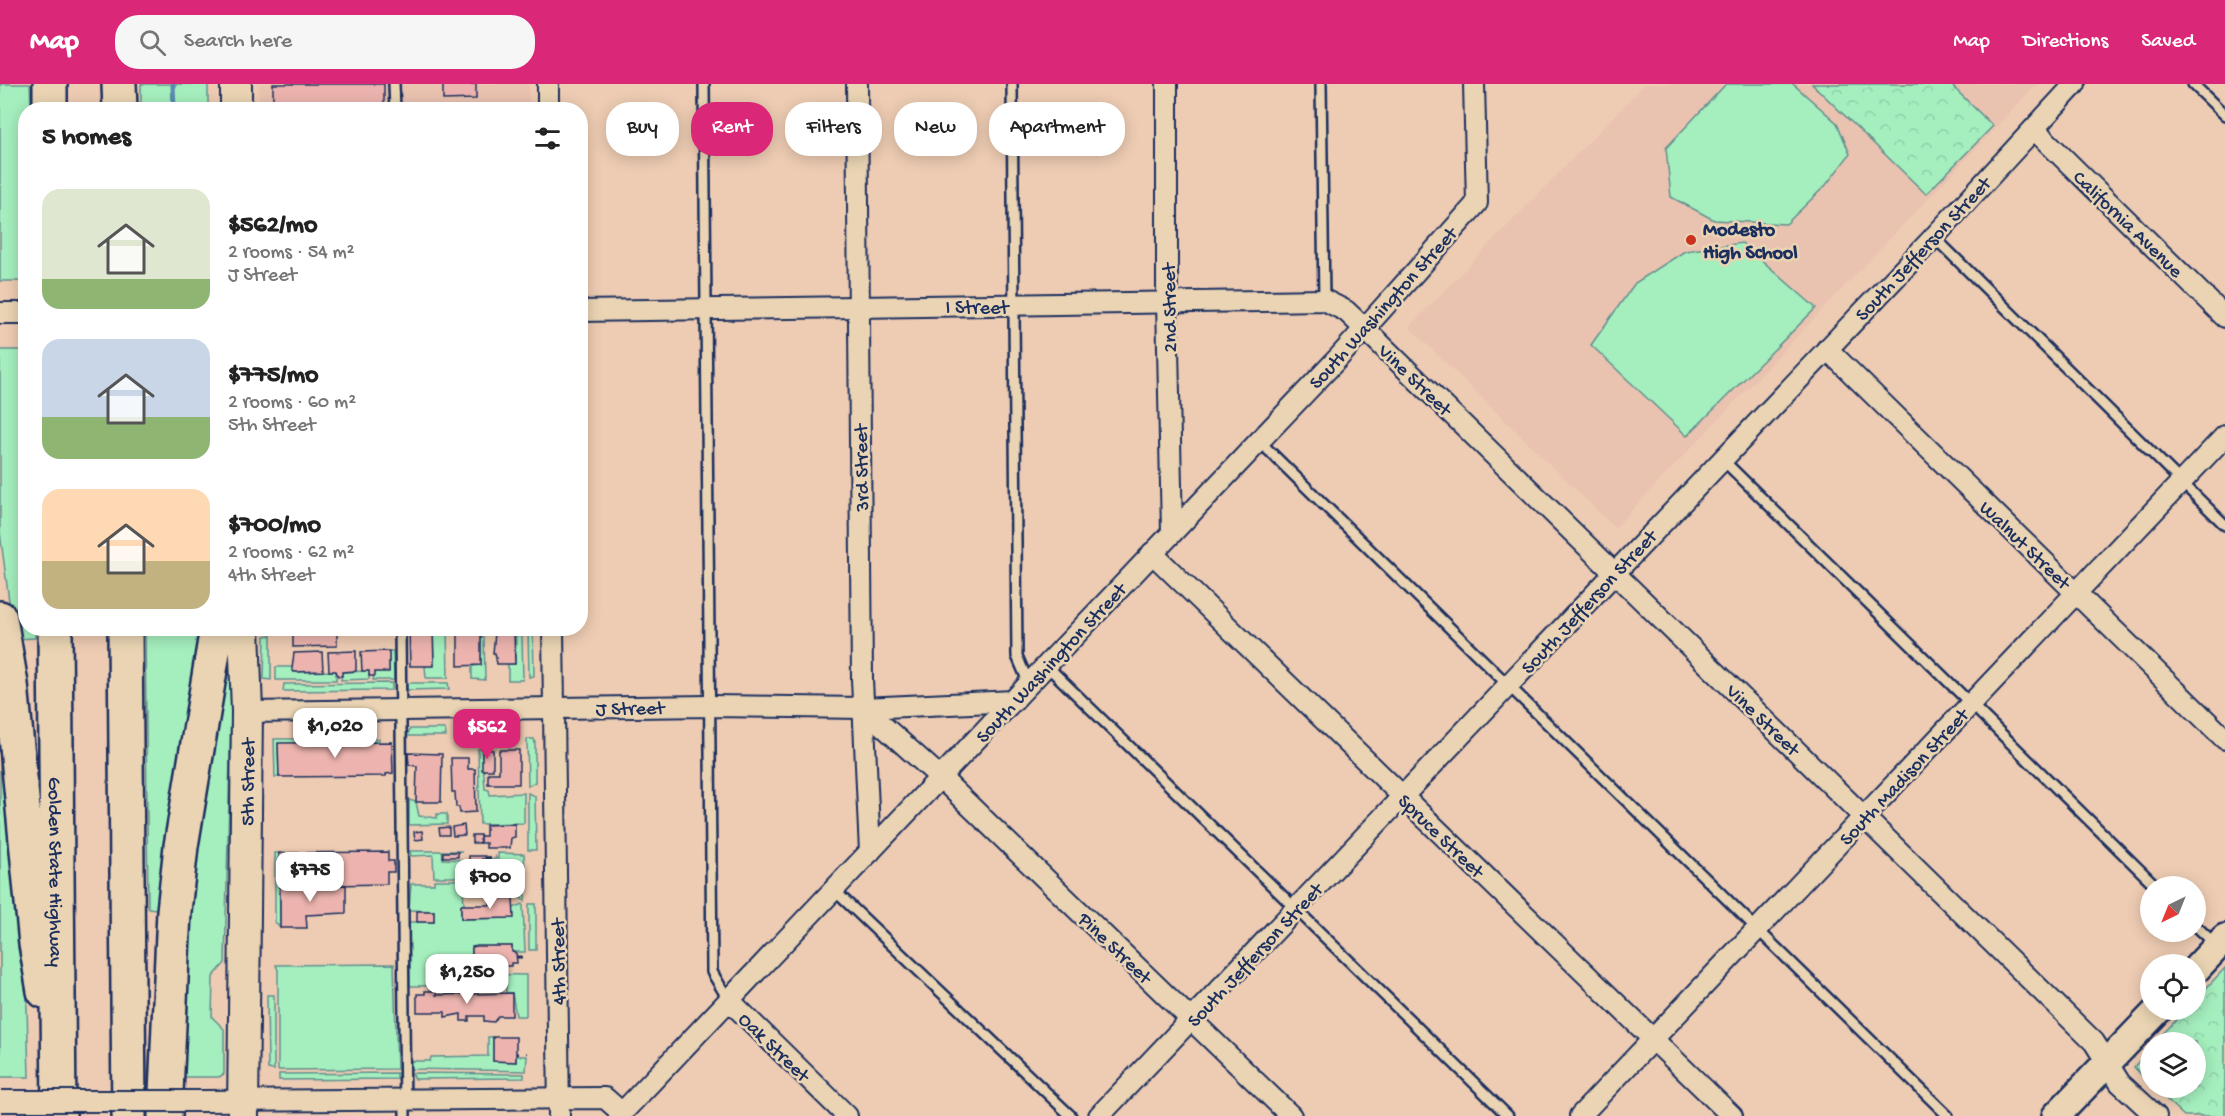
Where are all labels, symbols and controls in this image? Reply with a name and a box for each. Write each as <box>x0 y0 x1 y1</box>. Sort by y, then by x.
search box <box>115 15 535 69</box>
text: Map <box>30 26 79 59</box>
icon: search <box>136 26 169 59</box>
text: Search here <box>184 29 292 55</box>
text: Map <box>1953 30 1990 55</box>
text: Directions <box>2023 30 2108 55</box>
text: Saved <box>2141 30 2195 55</box>
chip: Buy <box>606 102 679 156</box>
chip: Rent <box>691 102 773 156</box>
chip: Filters <box>785 102 882 156</box>
chip: New <box>894 102 977 156</box>
chip: Apartment <box>989 102 1125 156</box>
icon: filters <box>531 122 564 155</box>
text: 5 homes <box>42 123 131 154</box>
street label: California Avenue <box>2067 167 2187 284</box>
street label: South Jefferson Street <box>1852 172 1999 327</box>
text: $562/mo <box>228 211 317 242</box>
icon: home <box>90 213 162 285</box>
place label: Modesto High School <box>1703 220 1798 266</box>
street label: South Washington Street <box>1306 222 1465 395</box>
marker: Modesto High School <box>1684 233 1698 247</box>
text: 2 rooms · 54 m² <box>228 242 355 265</box>
street label: 2nd Street <box>1159 261 1184 353</box>
text: J Street <box>228 265 297 288</box>
street label: I Street <box>946 298 1010 321</box>
street label: Vine Street <box>1371 340 1456 423</box>
text: $775/mo <box>228 361 319 392</box>
icon: home <box>90 363 162 435</box>
text: 2 rooms · 60 m² <box>228 392 356 415</box>
text: 5th Street <box>228 415 316 438</box>
street label: 3rd Street <box>851 422 876 513</box>
street label: Walnut Street <box>1973 497 2075 597</box>
text: $700/mo <box>228 511 321 542</box>
icon: home <box>90 513 162 585</box>
street label: South Jefferson Street <box>1518 525 1665 680</box>
text: 2 rooms · 62 m² <box>228 542 355 565</box>
text: 4th Street <box>228 565 314 588</box>
street label: South Washington Street <box>972 578 1134 749</box>
street label: Vine Street <box>1719 680 1804 763</box>
street label: J Street <box>596 698 666 723</box>
street label: South Madison Street <box>1836 704 1976 852</box>
pin: $1,020 <box>286 708 384 759</box>
pin: $562 <box>451 709 523 760</box>
text: $1,020 <box>307 716 363 739</box>
text: $562 <box>467 717 507 740</box>
street label: 5th Street <box>238 736 262 826</box>
street label: Golden State Highway <box>41 777 66 967</box>
street label: Spruce Street <box>1392 791 1489 886</box>
pin: $775 <box>274 852 346 903</box>
pin: $700 <box>454 859 526 910</box>
text: $775 <box>290 860 330 883</box>
text: $700 <box>469 867 511 890</box>
north arrow <box>2140 876 2206 942</box>
map controls <box>2140 876 2206 1098</box>
street label: South Jefferson Street <box>1184 878 1331 1033</box>
street label: Pine Street <box>1071 908 1156 991</box>
street label: 4th Street <box>548 917 573 1005</box>
pin: $1,250 <box>418 954 516 1005</box>
button: locate <box>2140 954 2206 1020</box>
text: $1,250 <box>439 962 495 985</box>
street label: Oak Street <box>732 1009 814 1089</box>
button: layers <box>2140 1032 2206 1098</box>

